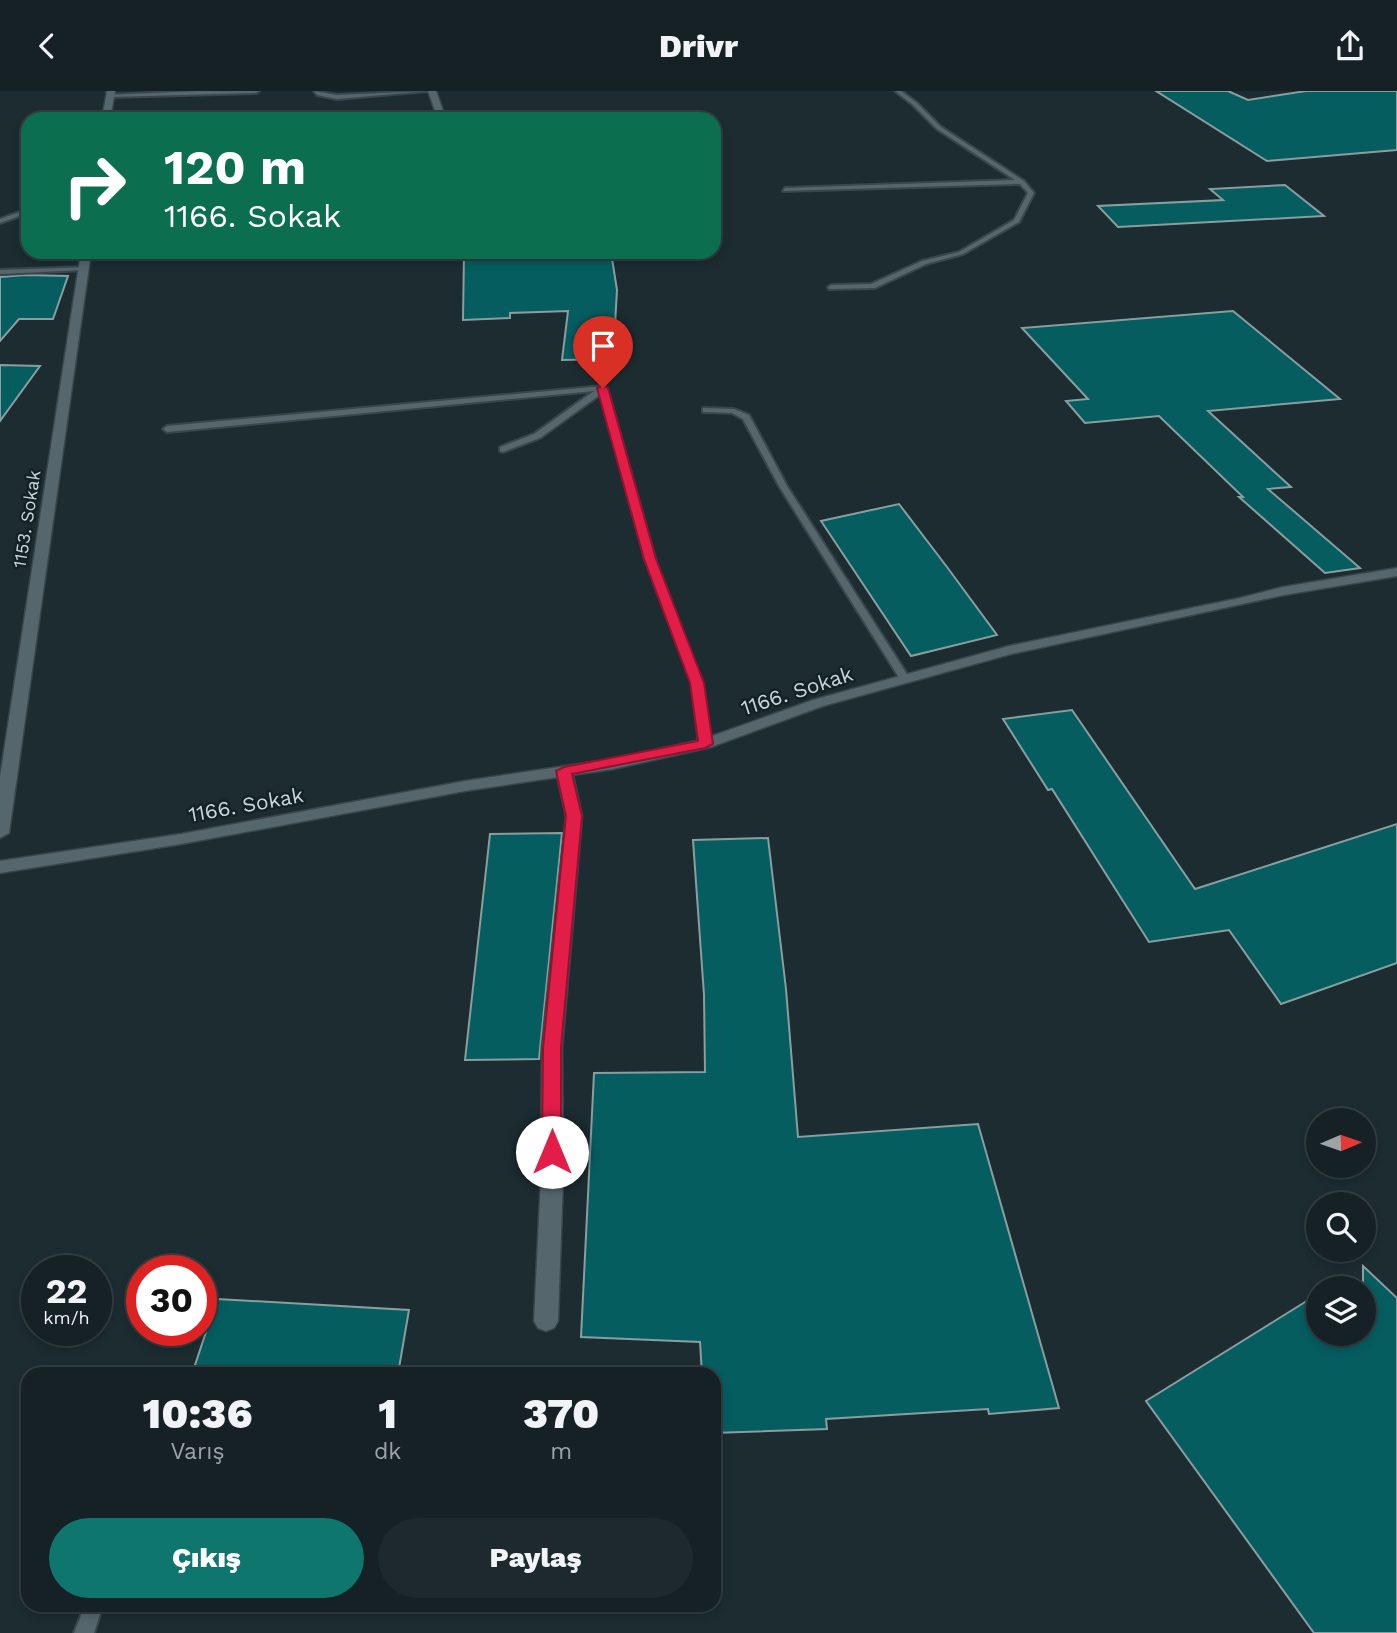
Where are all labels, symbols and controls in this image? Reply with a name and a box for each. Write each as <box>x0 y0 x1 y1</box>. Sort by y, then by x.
icon: back <box>28 27 66 65</box>
text: Drivr <box>659 27 738 65</box>
icon: share <box>1331 27 1369 65</box>
text: 120 m <box>164 138 306 196</box>
icon: right <box>49 140 140 231</box>
text: 1166. Sokak <box>164 197 341 235</box>
pin <box>573 316 633 388</box>
icon: arrive <box>584 327 622 365</box>
street label: 1153. Sokak <box>8 469 45 569</box>
street label: 1166. Sokak <box>738 661 856 720</box>
street label: 1166. Sokak <box>187 782 305 827</box>
north arrow <box>1306 1108 1376 1178</box>
map controls <box>1306 1108 1376 1346</box>
position arrow <box>515 1115 589 1189</box>
button: search <box>1306 1192 1376 1262</box>
speed limit sign: 30 <box>126 1255 217 1346</box>
text: 22 <box>46 1270 87 1312</box>
button: layers <box>1306 1276 1376 1346</box>
text: km/h <box>43 1307 90 1328</box>
text: 10:36 <box>143 1389 252 1438</box>
text: 1 <box>378 1389 397 1438</box>
text: 370 <box>523 1389 599 1438</box>
text: Varış <box>170 1438 225 1465</box>
text: dk <box>374 1438 401 1465</box>
text: m <box>550 1438 572 1465</box>
button: Çıkış <box>49 1518 364 1598</box>
button: Paylaş <box>378 1518 693 1598</box>

